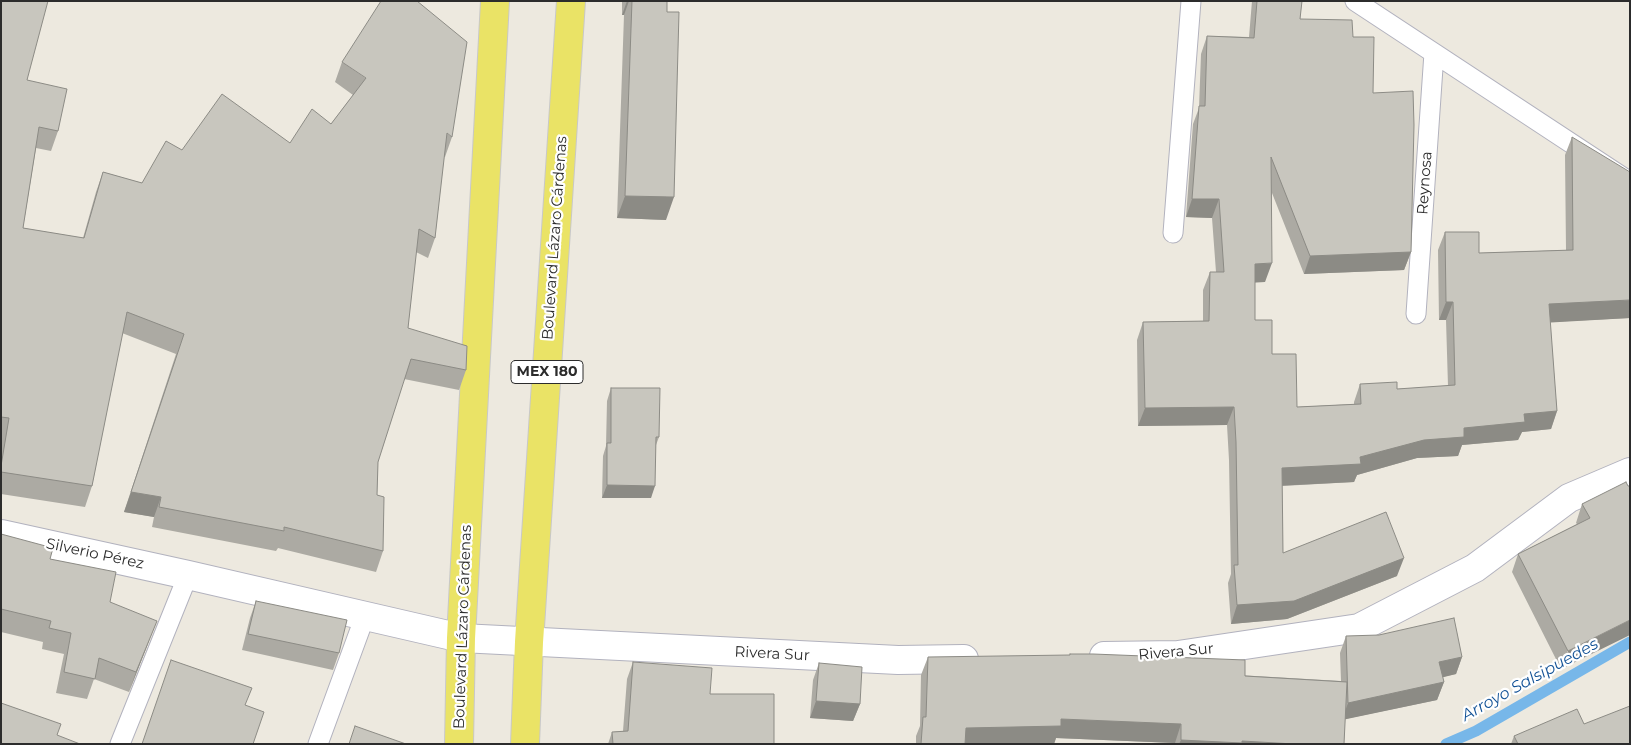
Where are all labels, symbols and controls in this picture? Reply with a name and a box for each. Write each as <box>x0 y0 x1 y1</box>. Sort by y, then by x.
street label: Boulevard Lázaro Cárdenas <box>539 135 571 341</box>
street label: Reynosa <box>1414 151 1436 215</box>
road number: MEX 180 <box>511 361 583 384</box>
street label: Boulevard Lázaro Cárdenas <box>450 525 476 729</box>
street label: Silverio Pérez <box>44 535 146 573</box>
water label: Arroyo Salsipuedes <box>1458 634 1602 726</box>
street label: Rivera Sur <box>1138 640 1214 664</box>
street label: Rivera Sur <box>734 643 810 665</box>

